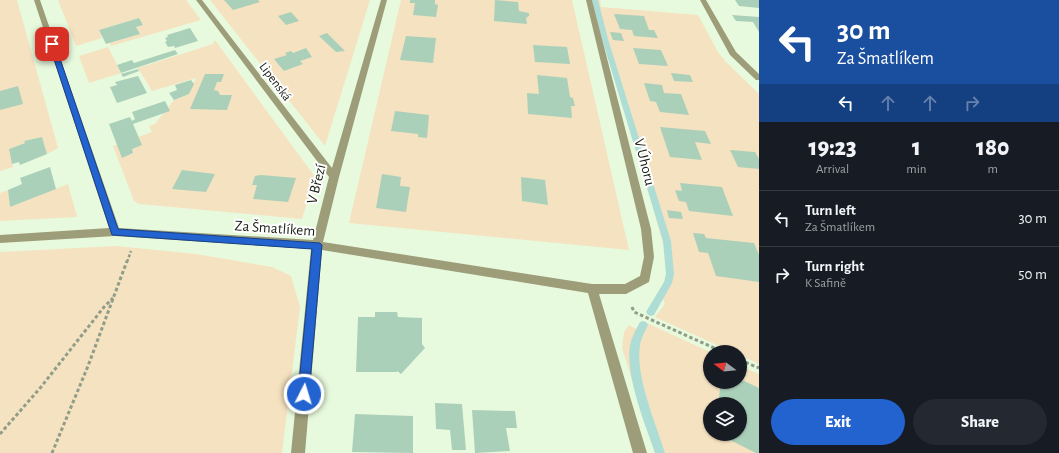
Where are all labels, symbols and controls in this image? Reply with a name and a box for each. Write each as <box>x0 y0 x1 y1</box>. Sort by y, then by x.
icon: left <box>771 16 823 68</box>
text: 30 m <box>837 17 890 45</box>
pin <box>35 27 69 61</box>
icon: arrive <box>41 33 63 55</box>
text: Za Šmatlíkem <box>837 50 934 68</box>
street label: Lipenská <box>256 60 293 104</box>
icon: left <box>835 92 857 114</box>
icon: ahead <box>877 92 899 114</box>
icon: ahead <box>919 92 941 114</box>
icon: right <box>961 92 983 114</box>
text: 19:23 <box>809 136 857 160</box>
text: 1 <box>912 136 921 160</box>
text: 180 <box>976 136 1009 160</box>
street label: V Úhoru <box>631 137 660 187</box>
street label: V Březí <box>304 162 329 206</box>
text: Arrival <box>816 163 849 176</box>
text: min <box>906 163 927 176</box>
text: m <box>988 163 998 176</box>
text: Turn left <box>805 203 856 218</box>
icon: left <box>771 208 793 230</box>
text: 30 m <box>1018 211 1047 226</box>
street label: Za Šmatlíkem <box>234 217 316 239</box>
text: Za Šmatlíkem <box>805 221 875 234</box>
text: Turn right <box>805 259 864 274</box>
icon: right <box>771 264 793 286</box>
text: 50 m <box>1018 267 1047 282</box>
text: K Safině <box>805 277 846 290</box>
north arrow <box>703 345 747 389</box>
map controls <box>703 345 747 441</box>
position arrow <box>283 373 325 415</box>
button: layers <box>703 397 747 441</box>
button: Exit <box>771 399 905 445</box>
button: Share <box>913 399 1047 445</box>

